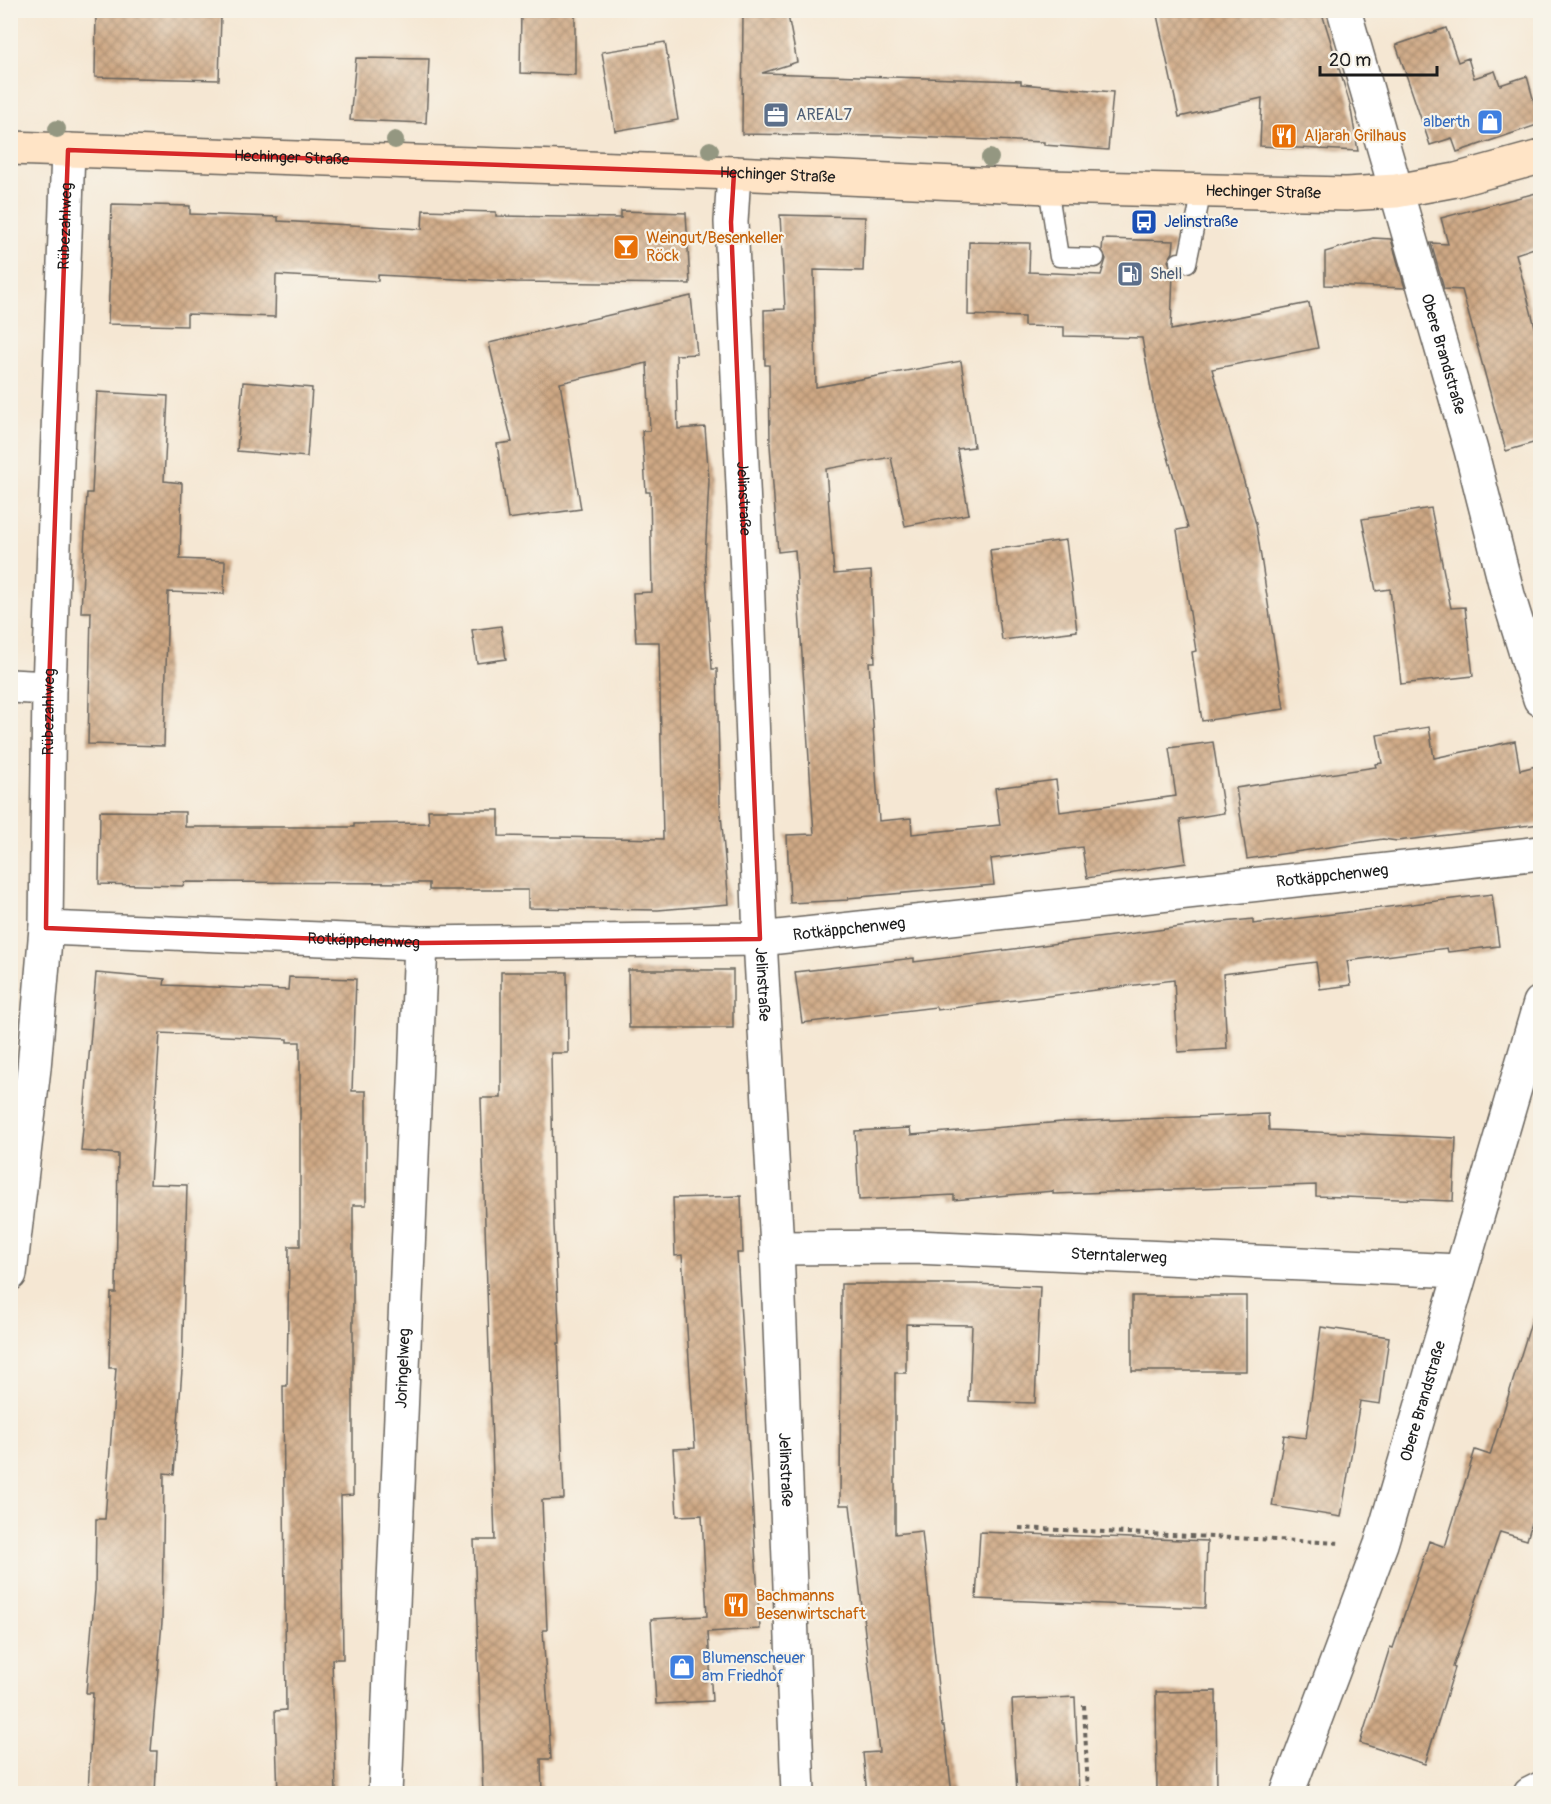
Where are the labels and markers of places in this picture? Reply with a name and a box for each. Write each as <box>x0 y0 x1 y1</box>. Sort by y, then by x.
office icon: AREAL7 <box>761 100 791 130</box>
place label: AREAL7 <box>796 105 852 125</box>
shop icon: alberth <box>1475 107 1505 137</box>
place label: alberth <box>1423 112 1470 132</box>
restaurant icon: Aljarah Grilhaus <box>1269 121 1299 151</box>
place label: Aljarah Grilhaus <box>1304 126 1406 146</box>
bus stop icon: Jelinstraße <box>1129 207 1159 237</box>
place label: Jelinstraße <box>1164 212 1238 232</box>
place label: Weingut/Besenkeller Röck <box>646 228 784 266</box>
bar icon: Weingut/Besenkeller Röck <box>611 232 641 262</box>
fuel station icon: Shell <box>1115 259 1145 289</box>
place label: Shell <box>1150 264 1182 284</box>
place label: Bachmanns Besenwirtschaft <box>756 1586 866 1624</box>
restaurant icon: Bachmanns Besenwirtschaft <box>721 1590 751 1620</box>
place label: Blumenscheuer am Friedhof <box>702 1648 806 1686</box>
shop icon: Blumenscheuer am Friedhof <box>667 1652 697 1682</box>

